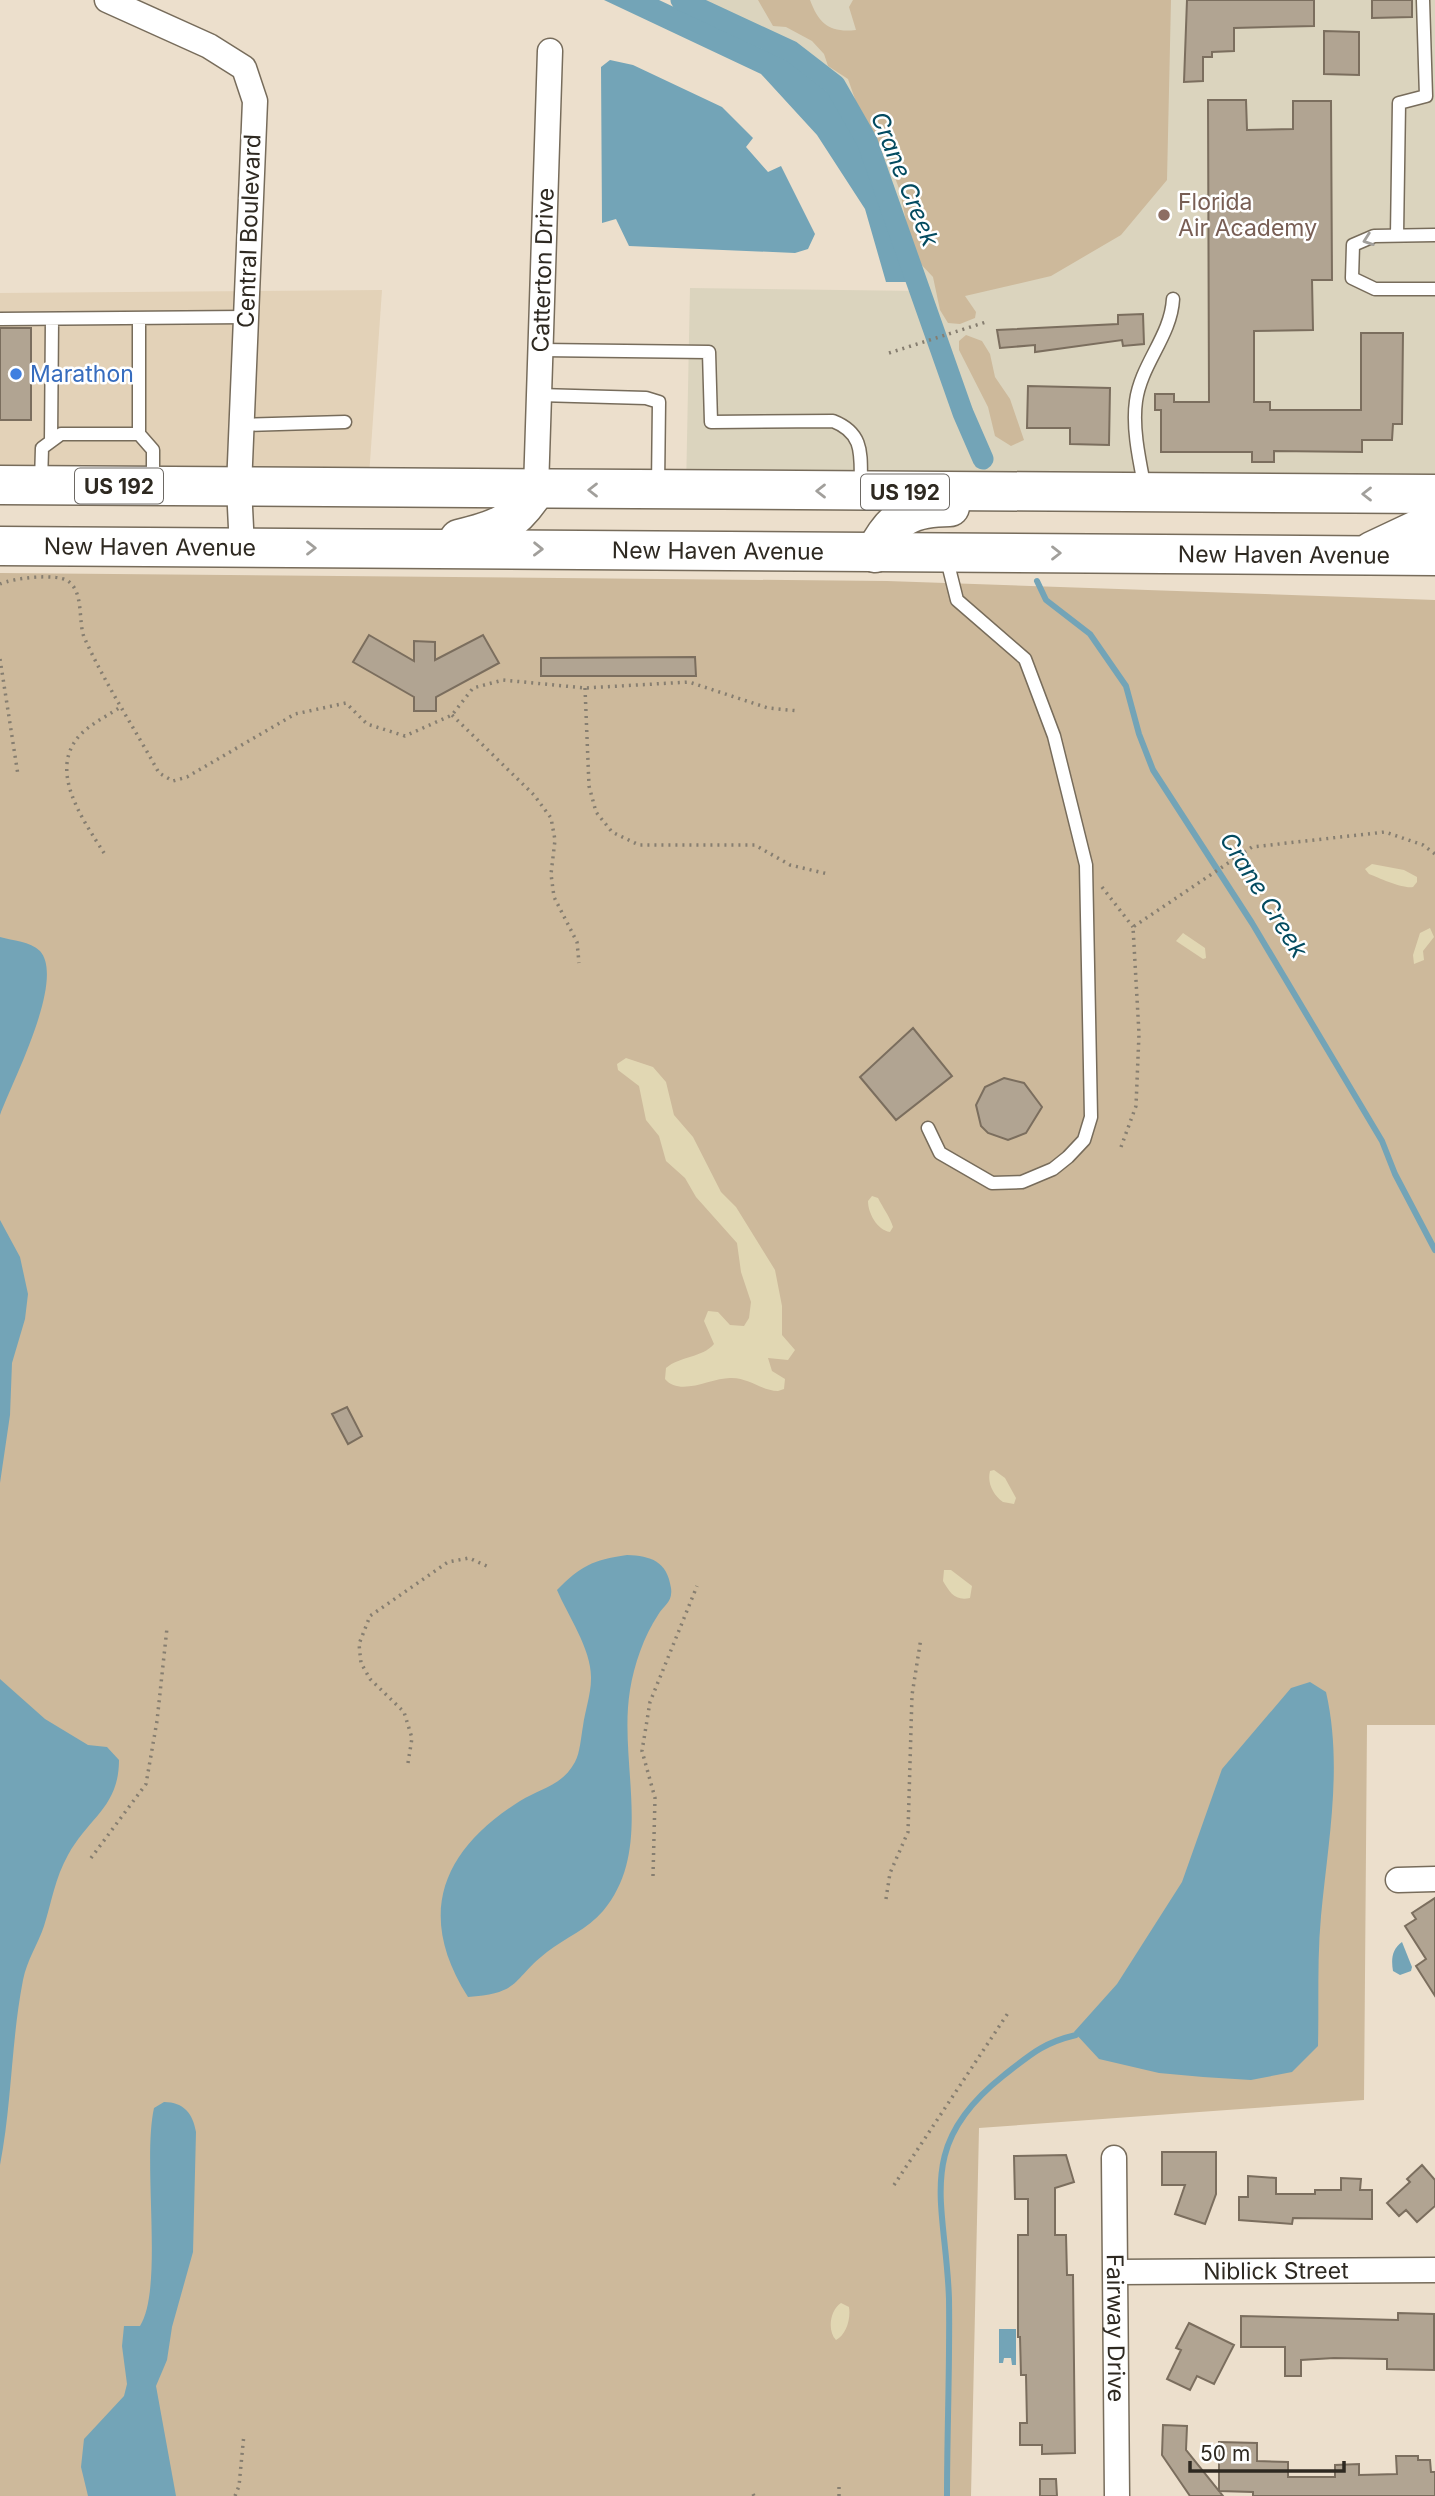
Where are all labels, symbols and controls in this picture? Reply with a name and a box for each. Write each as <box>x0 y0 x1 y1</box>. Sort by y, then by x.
water label: Crane Creek <box>865 107 945 251</box>
street label: Central Boulevard <box>232 134 266 328</box>
street label: Catterton Drive <box>526 187 560 353</box>
place label: Florida Air Academy <box>1178 188 1317 242</box>
marker: Florida Air Academy <box>1156 207 1172 223</box>
one-way arrow <box>1362 231 1374 245</box>
place label: Marathon <box>30 360 134 388</box>
marker: Marathon <box>8 366 24 382</box>
road number: US 192 <box>75 468 163 504</box>
road number: US 192 <box>861 475 949 510</box>
one-way arrow <box>588 482 598 498</box>
one-way arrow <box>815 483 826 499</box>
one-way arrow <box>1361 486 1372 502</box>
street label: New Haven Avenue <box>44 532 256 562</box>
street label: New Haven Avenue <box>612 536 824 566</box>
one-way arrow <box>306 540 316 556</box>
street label: New Haven Avenue <box>1178 540 1390 570</box>
one-way arrow <box>533 541 544 557</box>
one-way arrow <box>1051 545 1062 561</box>
water label: Crane Creek <box>1214 827 1315 964</box>
street label: Fairway Drive <box>1101 2254 1130 2402</box>
street label: Niblick Street <box>1203 2257 1349 2285</box>
scale bar <box>1190 2430 1344 2474</box>
text: 50 m <box>1200 2441 1250 2466</box>

